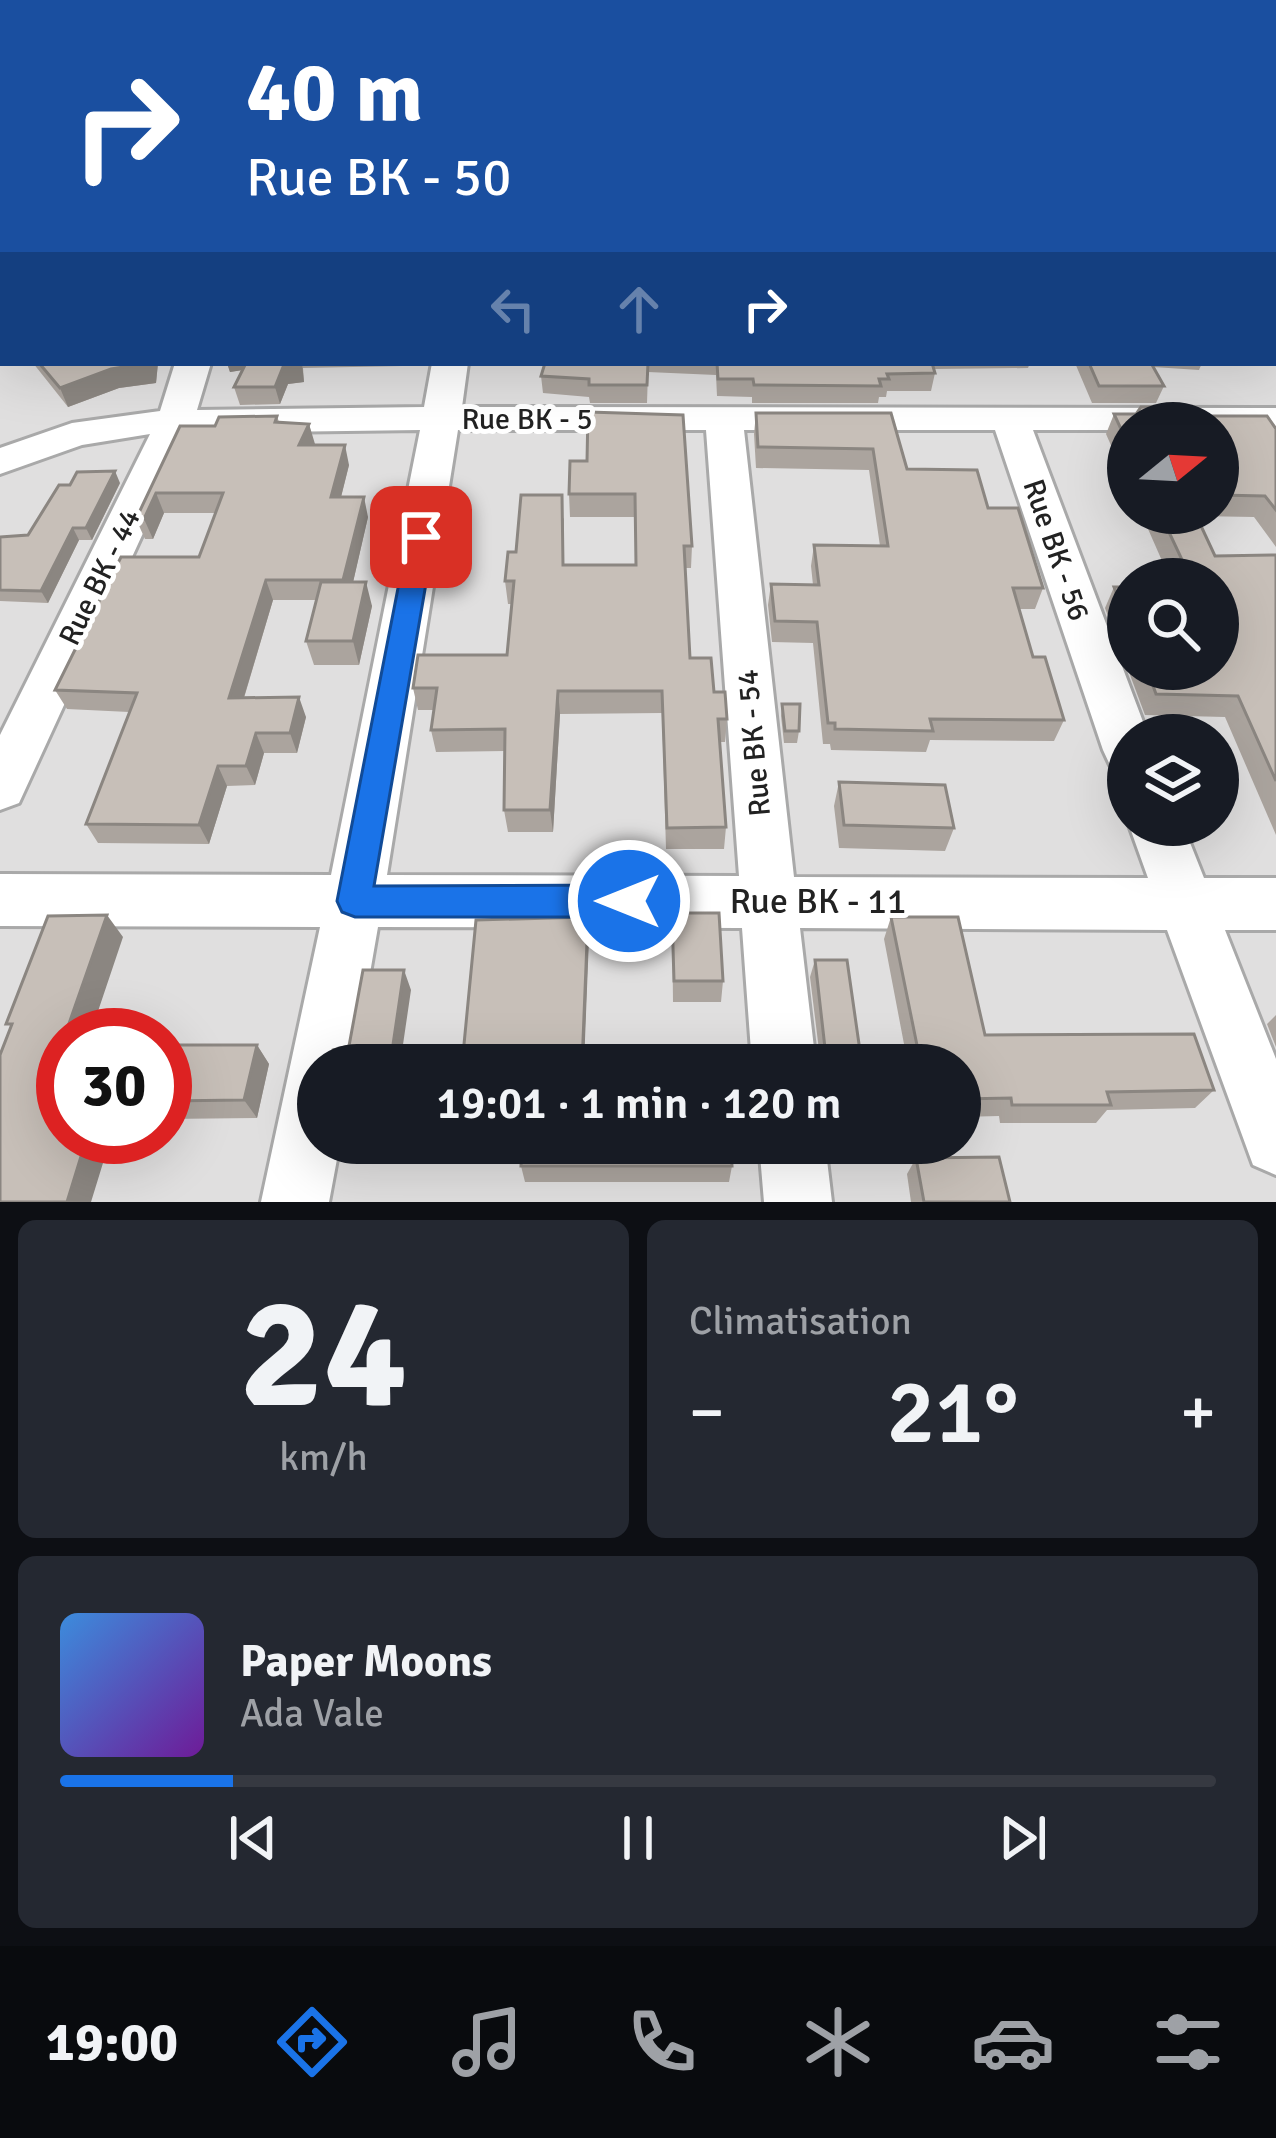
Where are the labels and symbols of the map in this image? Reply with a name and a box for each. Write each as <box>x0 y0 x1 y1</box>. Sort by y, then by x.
street label: Rue BK - 5 <box>461 401 593 438</box>
north arrow <box>1107 402 1239 534</box>
street label: Rue BK - 56 <box>1015 474 1097 626</box>
pin <box>370 486 472 588</box>
street label: Rue BK - 44 <box>51 503 149 651</box>
street label: Rue BK - 54 <box>729 668 779 818</box>
position arrow <box>566 838 692 964</box>
street label: Rue BK - 11 <box>730 879 906 924</box>
speed limit sign: 30 <box>36 1008 192 1164</box>

